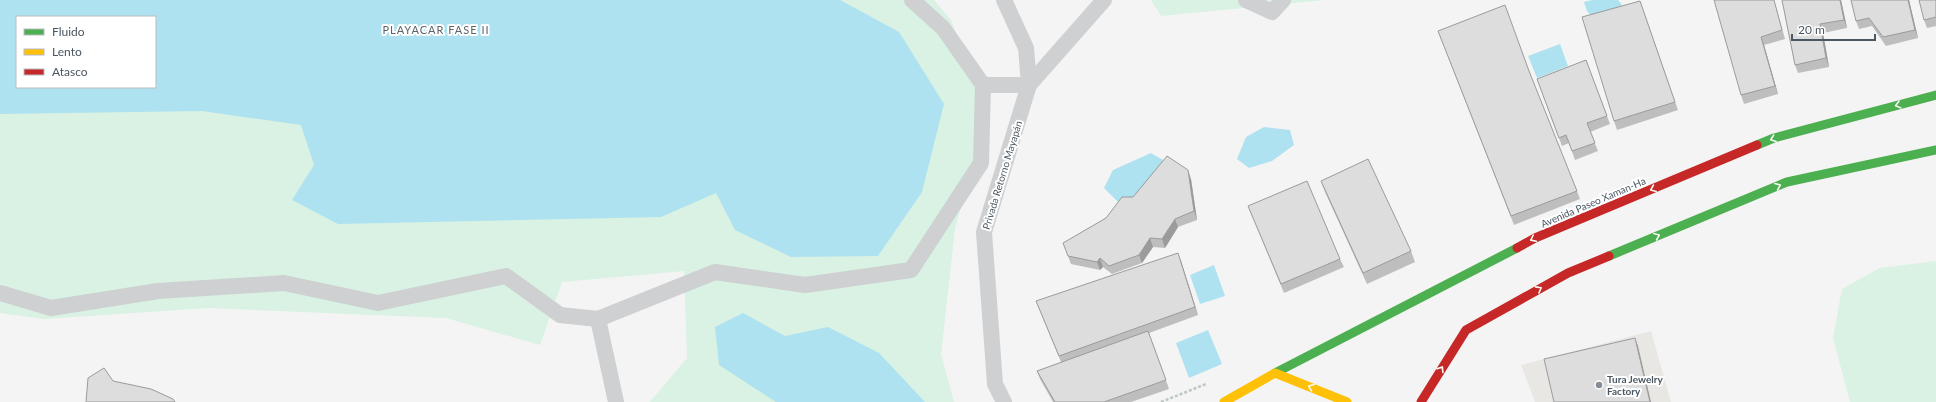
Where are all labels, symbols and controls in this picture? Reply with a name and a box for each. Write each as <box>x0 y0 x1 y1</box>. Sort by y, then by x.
legend <box>16 16 156 88</box>
scale bar <box>1792 16 1875 42</box>
text: 20 m <box>1798 22 1825 37</box>
district label: PLAYACAR FASE II <box>382 23 490 36</box>
text: Fluido <box>52 24 85 39</box>
text: Lento <box>52 44 82 59</box>
text: Atasco <box>52 64 88 79</box>
one-way arrow <box>1895 100 1902 109</box>
street label: Privada Retorno Mayapán <box>980 119 1024 231</box>
one-way arrow <box>1770 134 1777 143</box>
street label: Avenida Paseo Xaman-Ha <box>1539 174 1647 230</box>
one-way arrow <box>1773 183 1781 191</box>
one-way arrow <box>1649 184 1656 192</box>
one-way arrow <box>1653 233 1661 241</box>
one-way arrow <box>1530 234 1537 242</box>
one-way arrow <box>1535 286 1542 294</box>
one-way arrow <box>1437 366 1444 373</box>
place label: Tura Jewelry Factory <box>1607 373 1663 397</box>
marker: Tura Jewelry Factory <box>1594 380 1604 390</box>
one-way arrow <box>1308 384 1315 392</box>

